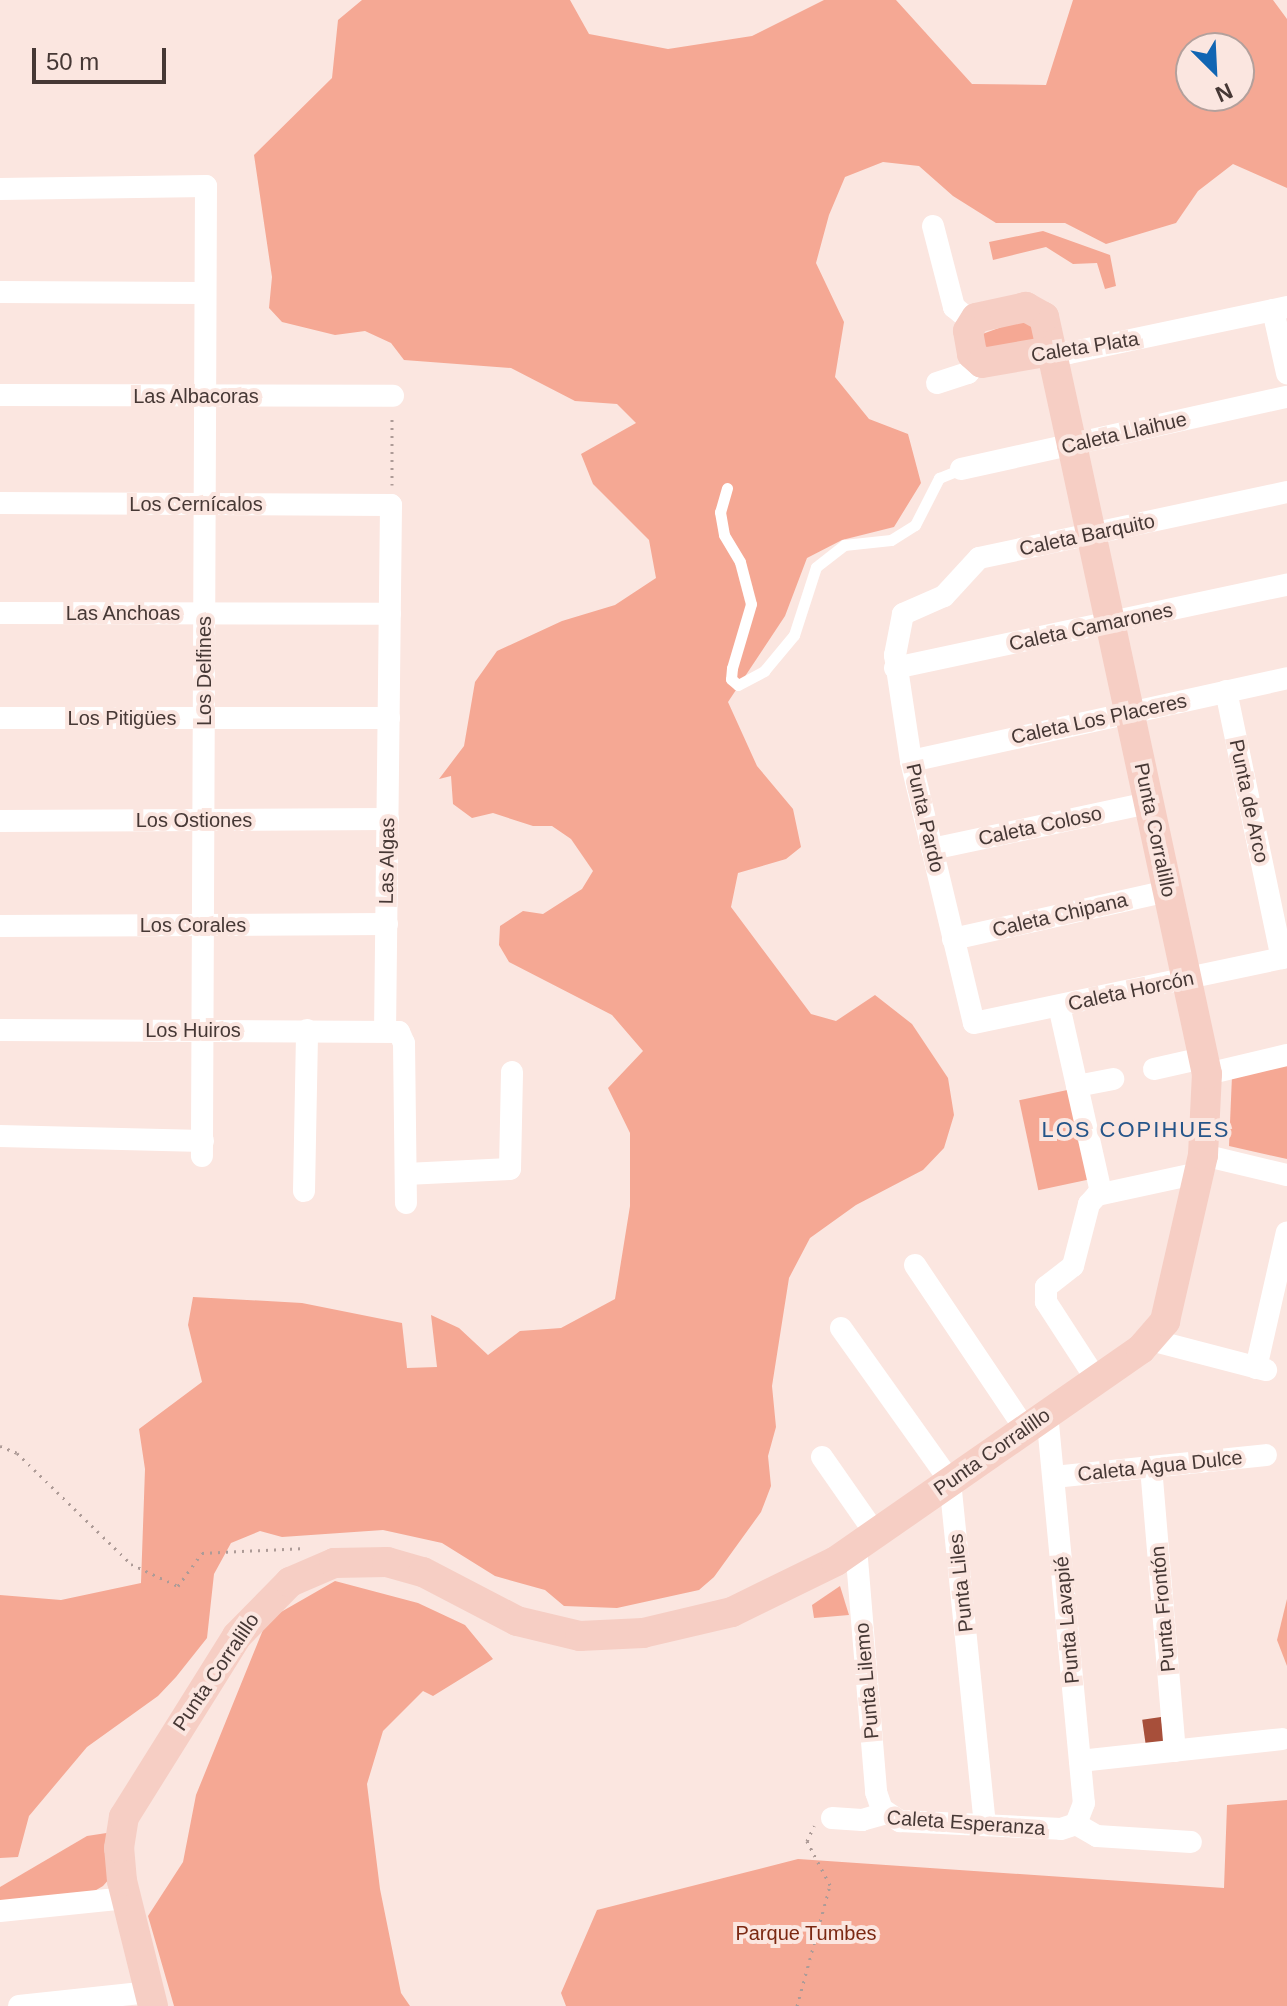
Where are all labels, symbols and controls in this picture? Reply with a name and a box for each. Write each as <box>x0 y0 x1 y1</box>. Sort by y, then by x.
scale bar <box>36 32 170 82</box>
north arrow <box>1175 32 1255 112</box>
text: 50 m <box>46 48 99 75</box>
text: N <box>1212 78 1237 107</box>
street label: Caleta Plata <box>1029 327 1141 367</box>
street label: Las Albacoras <box>133 384 259 408</box>
street label: Caleta Llaihue <box>1059 407 1189 459</box>
street label: Los Cernícalos <box>129 492 263 516</box>
street label: Caleta Barquito <box>1017 509 1157 561</box>
street label: Caleta Camarones <box>1007 598 1175 656</box>
street label: Las Anchoas <box>65 601 181 625</box>
street label: Los Delfines <box>192 616 216 726</box>
street label: Caleta Los Placeres <box>1009 689 1189 749</box>
street label: Los Pitigües <box>68 706 176 730</box>
street label: Punta de Arco <box>1224 737 1274 865</box>
street label: Punta Pardo <box>901 761 949 875</box>
street label: Punta Corralillo <box>1129 761 1181 899</box>
street label: Caleta Coloso <box>976 801 1104 851</box>
street label: Los Ostiones <box>136 808 252 832</box>
street label: Las Algas <box>374 817 400 905</box>
street label: Caleta Chipana <box>990 888 1130 942</box>
street label: Los Corales <box>140 913 246 937</box>
street label: Caleta Horcón <box>1066 966 1196 1016</box>
street label: Los Huiros <box>145 1018 241 1042</box>
district label: LOS COPIHUES <box>1041 1117 1231 1143</box>
street label: Punta Corralillo <box>929 1403 1055 1501</box>
street label: Caleta Agua Dulce <box>1076 1445 1244 1487</box>
street label: Punta Liles <box>944 1533 978 1633</box>
street label: Punta Frontón <box>1146 1545 1180 1673</box>
street label: Punta Lavapié <box>1049 1555 1085 1685</box>
street label: Punta Corralillo <box>168 1609 264 1735</box>
street label: Punta Lilemo <box>850 1622 884 1740</box>
street label: Caleta Esperanza <box>886 1805 1046 1841</box>
park label: Parque Tumbes <box>735 1921 877 1945</box>

